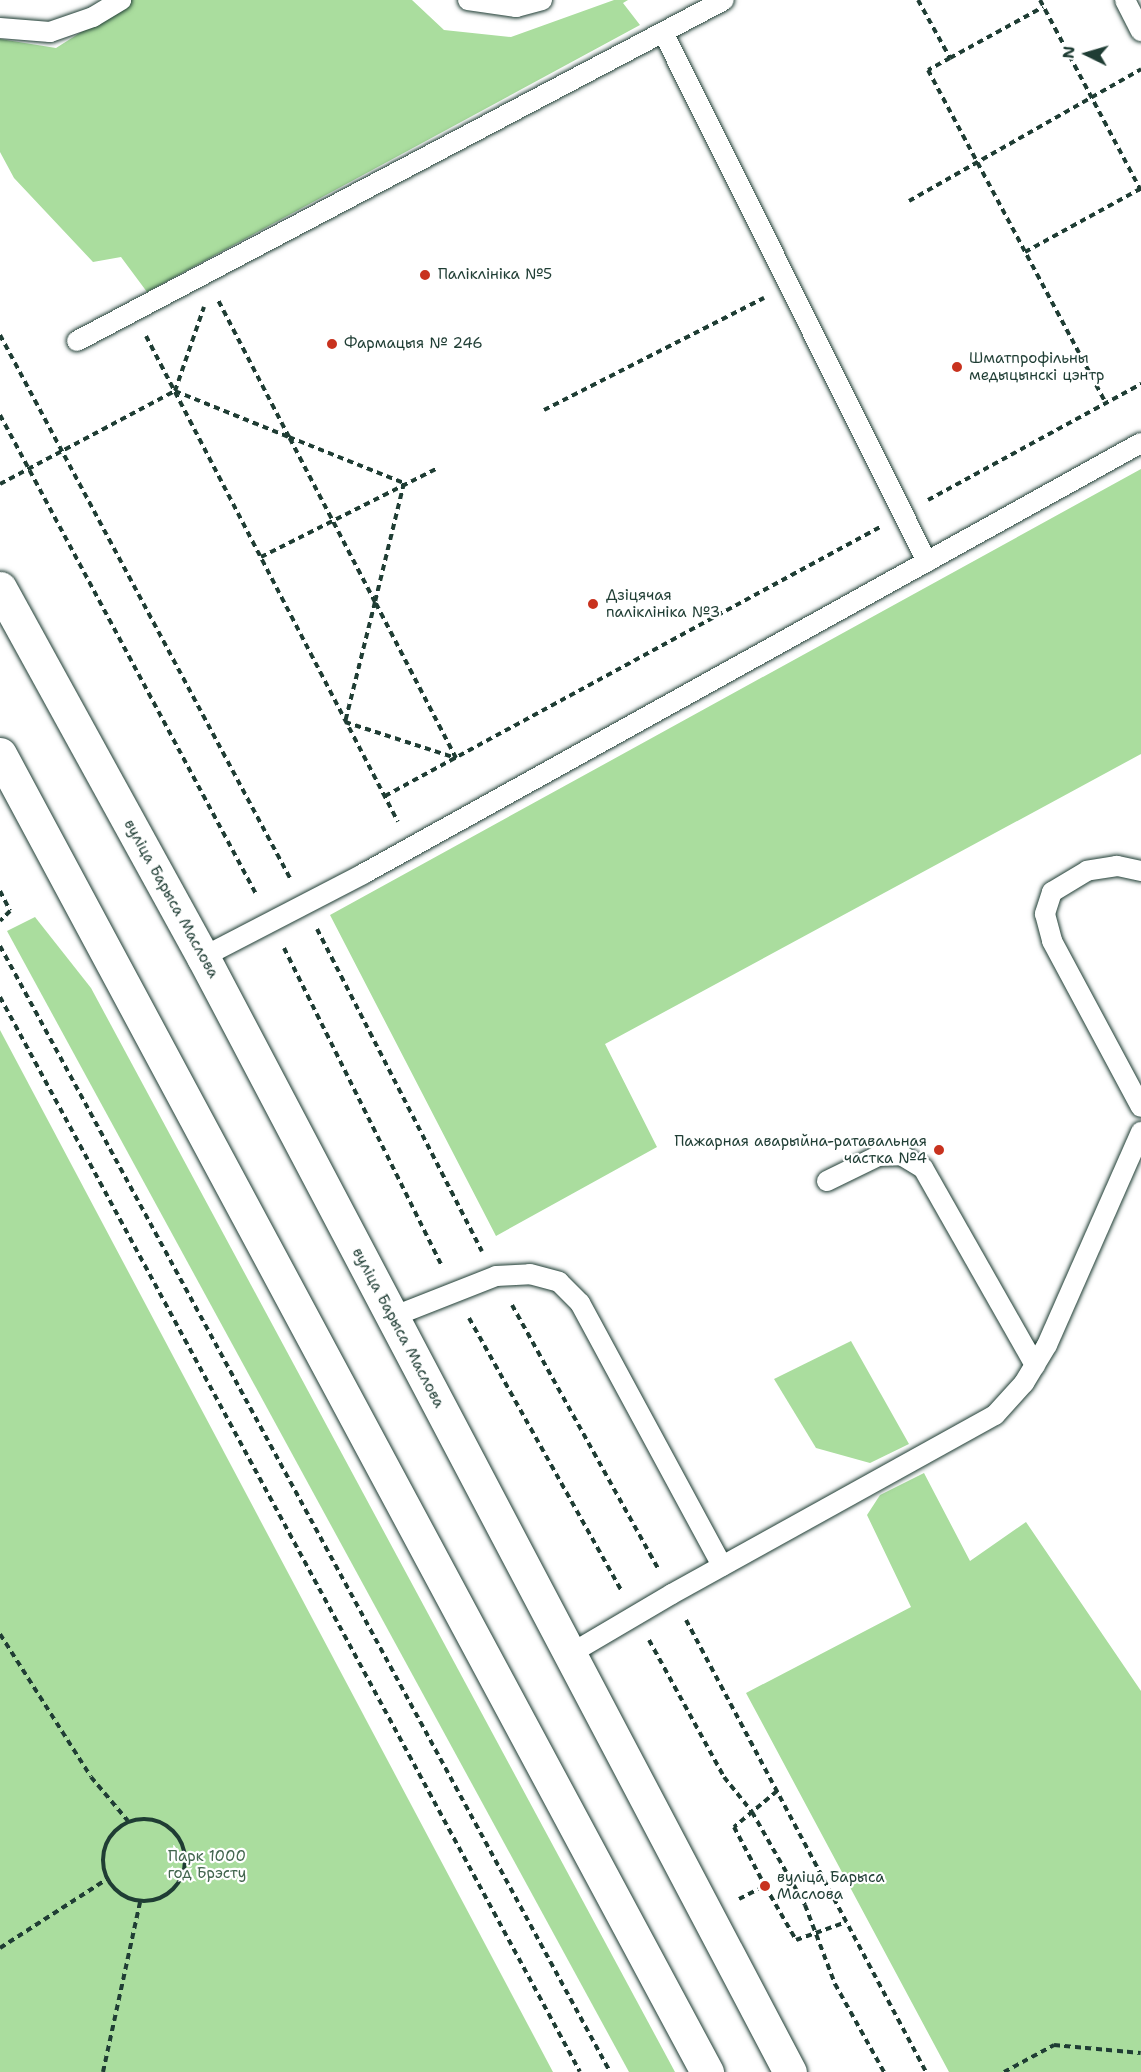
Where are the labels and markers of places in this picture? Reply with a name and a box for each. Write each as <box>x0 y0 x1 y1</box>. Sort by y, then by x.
marker: Паліклініка №5 <box>416 266 434 284</box>
place label: Паліклініка №5 <box>438 266 552 284</box>
place label: Фармацыя № 246 <box>344 335 483 353</box>
marker: Фармацыя № 246 <box>325 337 339 351</box>
place label: Шматпрофільны медыцынскі цэнтр <box>969 349 1104 384</box>
marker: Шматпрофільны медыцынскі цэнтр <box>950 360 964 374</box>
place label: Дзіцячая паліклініка №3 <box>606 586 720 621</box>
marker: Дзіцячая паліклініка №3 <box>584 595 602 613</box>
place label: Пажарная аварыйна-ратавальная частка №4 <box>674 1132 927 1167</box>
marker: Пажарная аварыйна-ратавальная частка №4 <box>932 1143 946 1157</box>
place label: вуліца Барыса Маслова <box>777 1868 885 1903</box>
marker: вуліца Барыса Маслова <box>758 1879 772 1893</box>

